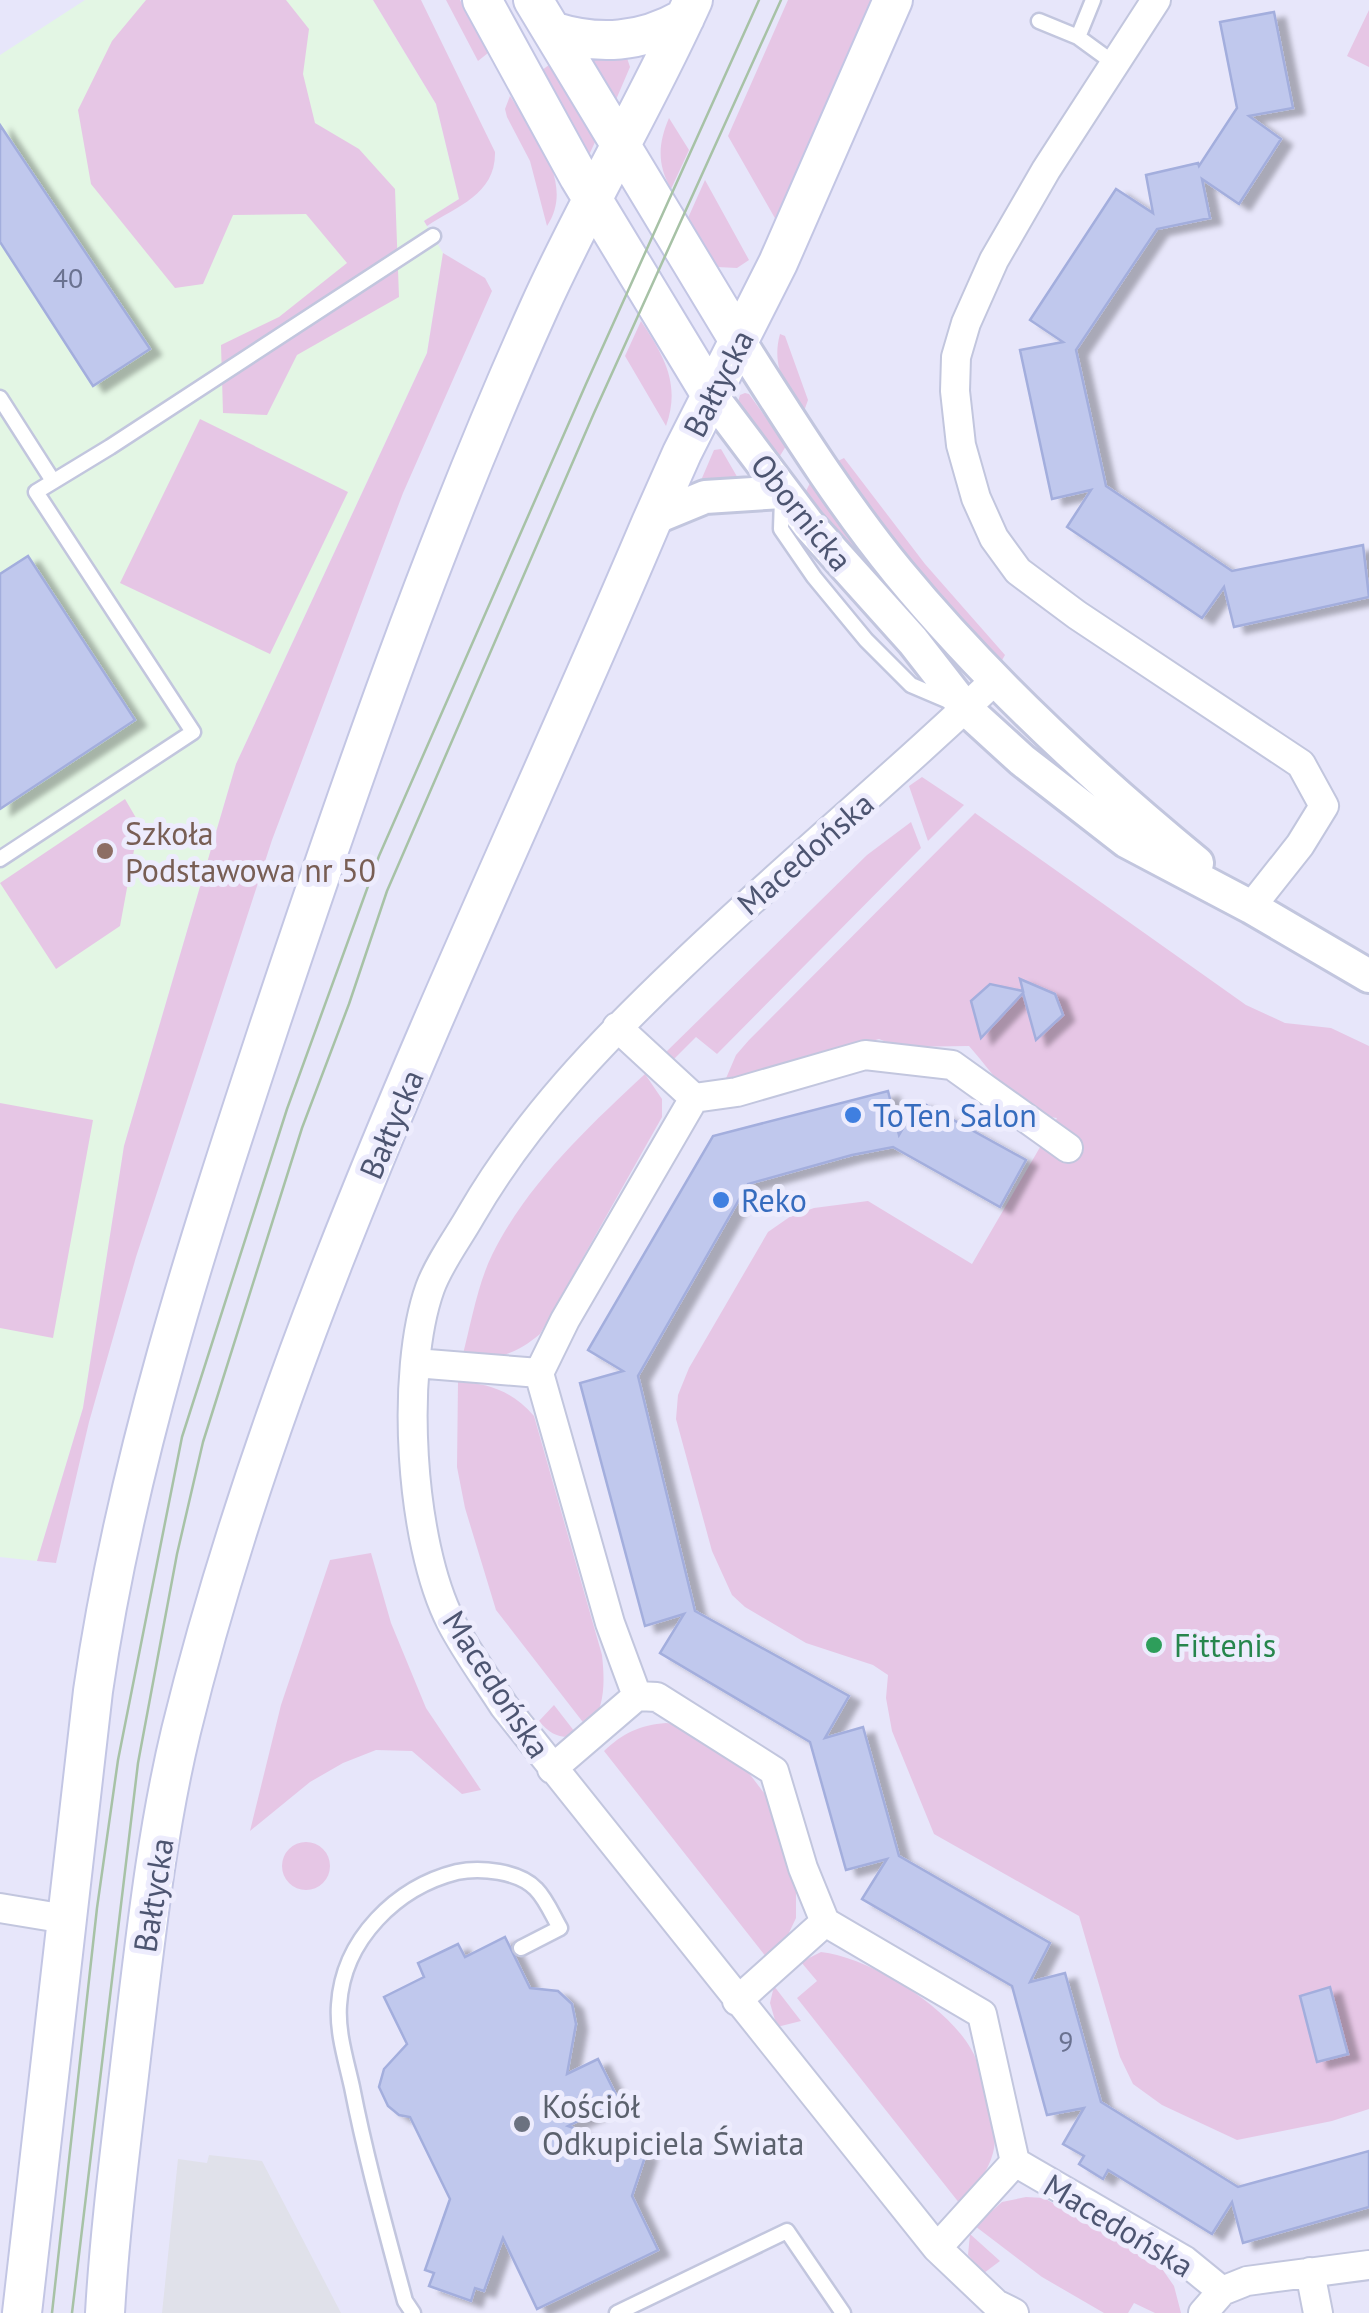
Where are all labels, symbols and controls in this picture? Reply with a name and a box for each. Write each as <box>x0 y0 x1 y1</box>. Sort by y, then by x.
house number: 40 <box>53 259 83 296</box>
street label: Bałtycka <box>673 322 763 444</box>
street label: Obornicka <box>742 445 862 579</box>
street label: Macedońska <box>728 782 882 924</box>
place label: Szkoła Podstawowa nr 50 <box>125 812 376 891</box>
marker: Szkoła Podstawowa nr 50 <box>94 840 116 862</box>
street label: Bałtycka <box>349 1063 433 1185</box>
place label: ToTen Salon <box>873 1094 1037 1136</box>
marker: ToTen Salon <box>842 1104 864 1126</box>
place label: Reko <box>741 1179 807 1221</box>
marker: Reko <box>710 1189 732 1211</box>
street label: Macedońska <box>434 1602 560 1766</box>
place label: Fittenis <box>1174 1624 1276 1666</box>
marker: Fittenis <box>1143 1634 1165 1656</box>
street label: Bałtycka <box>123 1835 183 1955</box>
house number: 9 <box>1058 2022 1074 2059</box>
place label: Kościół Odkupiciela Świata <box>542 2085 804 2164</box>
marker: Kościół Odkupiciela Świata <box>511 2113 533 2135</box>
street label: Macedońska <box>1036 2164 1202 2286</box>

